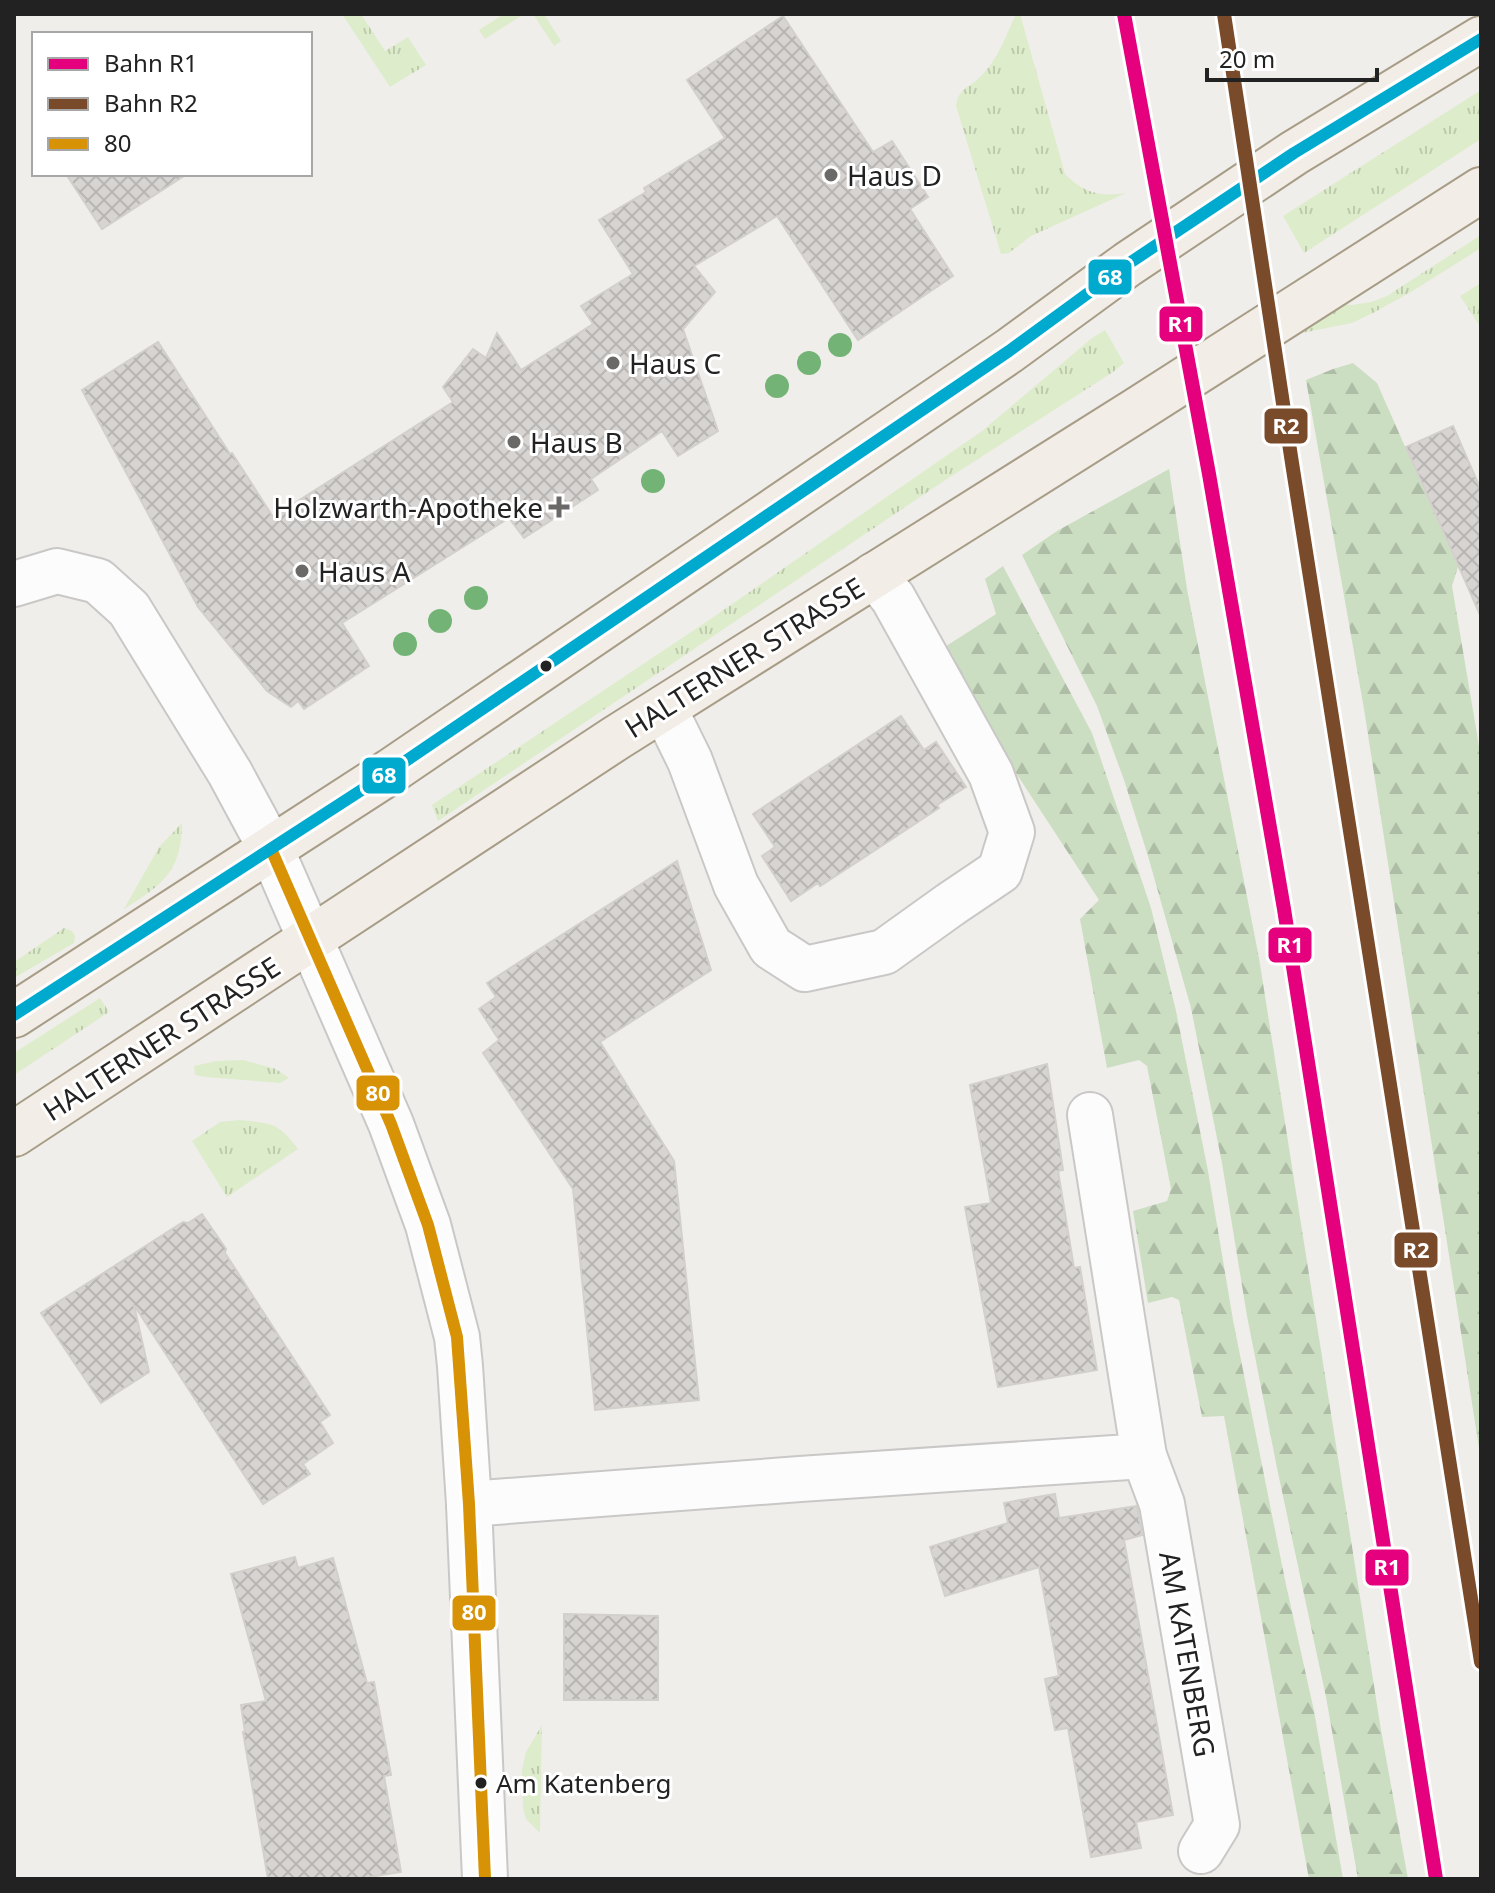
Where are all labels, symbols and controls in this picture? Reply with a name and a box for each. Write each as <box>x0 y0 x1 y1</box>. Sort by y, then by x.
legend <box>32 32 312 176</box>
scale bar <box>1207 32 1377 82</box>
text: 20 m <box>1219 42 1275 75</box>
text: Bahn R1 <box>104 46 198 79</box>
text: Bahn R2 <box>104 86 198 119</box>
text: 80 <box>104 126 131 159</box>
place label: Haus D <box>847 156 942 194</box>
marker: Haus D <box>822 166 840 184</box>
line badge: 68 <box>1087 258 1133 296</box>
text: 68 <box>1097 261 1123 291</box>
line badge: R1 <box>1158 305 1204 343</box>
text: R1 <box>1167 308 1195 338</box>
place label: Haus C <box>629 344 721 382</box>
marker: Haus C <box>604 354 622 372</box>
line badge: R2 <box>1263 407 1309 445</box>
text: R2 <box>1272 410 1300 440</box>
place label: Haus B <box>530 423 623 461</box>
marker: Haus B <box>505 433 523 451</box>
place label: Holzwarth-Apotheke <box>273 488 543 526</box>
marker: Holzwarth-Apotheke <box>550 498 568 516</box>
place label: Haus A <box>318 552 410 590</box>
marker: Haus A <box>293 562 311 580</box>
street label: HALTERNER STRASSE <box>617 568 871 746</box>
unlabelled marker <box>538 658 554 674</box>
line badge: 68 <box>361 756 407 795</box>
text: 68 <box>371 759 397 789</box>
line badge: R1 <box>1267 926 1313 964</box>
text: R1 <box>1276 929 1304 959</box>
street label: HALTERNER STRASSE <box>35 947 287 1129</box>
line badge: 80 <box>355 1074 401 1112</box>
text: 80 <box>365 1077 391 1107</box>
line badge: R2 <box>1393 1231 1439 1269</box>
text: R2 <box>1402 1234 1430 1264</box>
street label: AM KATENBERG <box>1151 1548 1225 1760</box>
line badge: R1 <box>1364 1548 1410 1587</box>
text: R1 <box>1373 1551 1401 1581</box>
line badge: 80 <box>451 1594 497 1632</box>
text: 80 <box>461 1596 487 1626</box>
place label: Am Katenberg <box>496 1765 672 1801</box>
marker: Am Katenberg <box>473 1775 489 1791</box>

